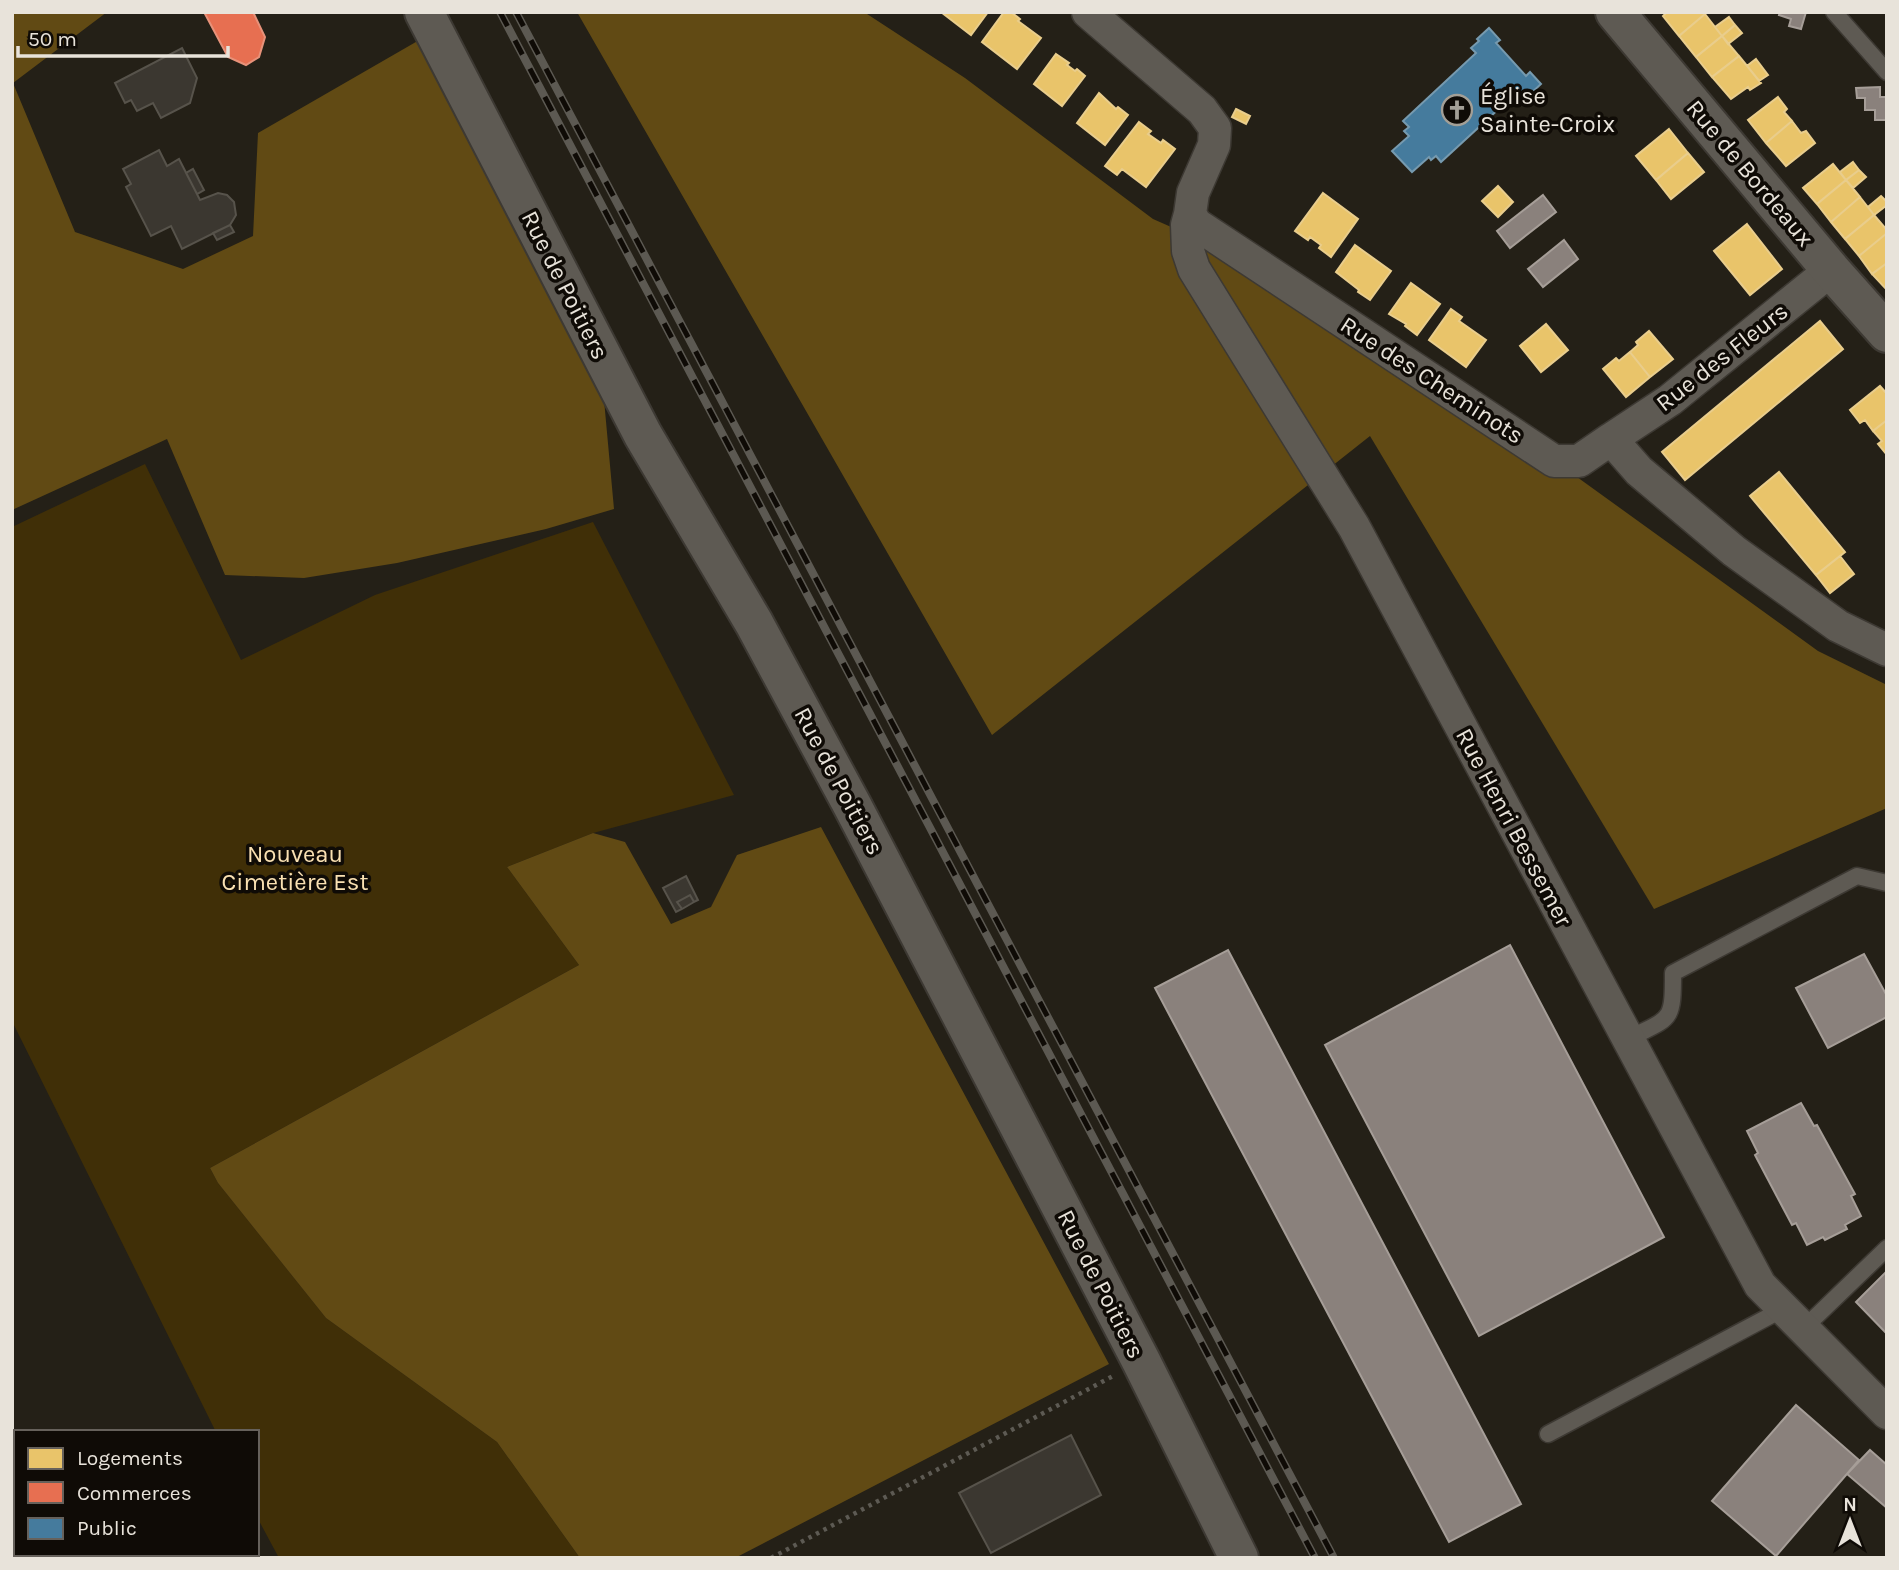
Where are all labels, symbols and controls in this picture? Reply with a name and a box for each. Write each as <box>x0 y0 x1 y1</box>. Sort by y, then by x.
scale bar <box>18 14 228 58</box>
text: 50 m <box>28 27 77 51</box>
place label: Église Sainte-Croix <box>1480 81 1615 138</box>
church icon: Église Sainte-Croix <box>1440 93 1474 127</box>
street label: Rue de Bordeaux <box>1681 94 1819 252</box>
street label: Rue de Poitiers <box>516 206 614 364</box>
street label: Rue des Fleurs <box>1651 297 1793 417</box>
street label: Rue des Cheminots <box>1335 310 1529 450</box>
street label: Rue de Poitiers <box>788 703 890 859</box>
street label: Rue Henri Bessemer <box>1450 723 1578 931</box>
park label: Nouveau Cimetière Est <box>222 840 368 896</box>
street label: Rue de Poitiers <box>1052 1205 1150 1363</box>
legend <box>14 1430 259 1556</box>
text: Logements <box>77 1446 183 1470</box>
text: Commerces <box>77 1481 192 1505</box>
north arrow <box>1815 1486 1885 1556</box>
text: N <box>1843 1494 1857 1516</box>
text: Public <box>77 1516 137 1540</box>

